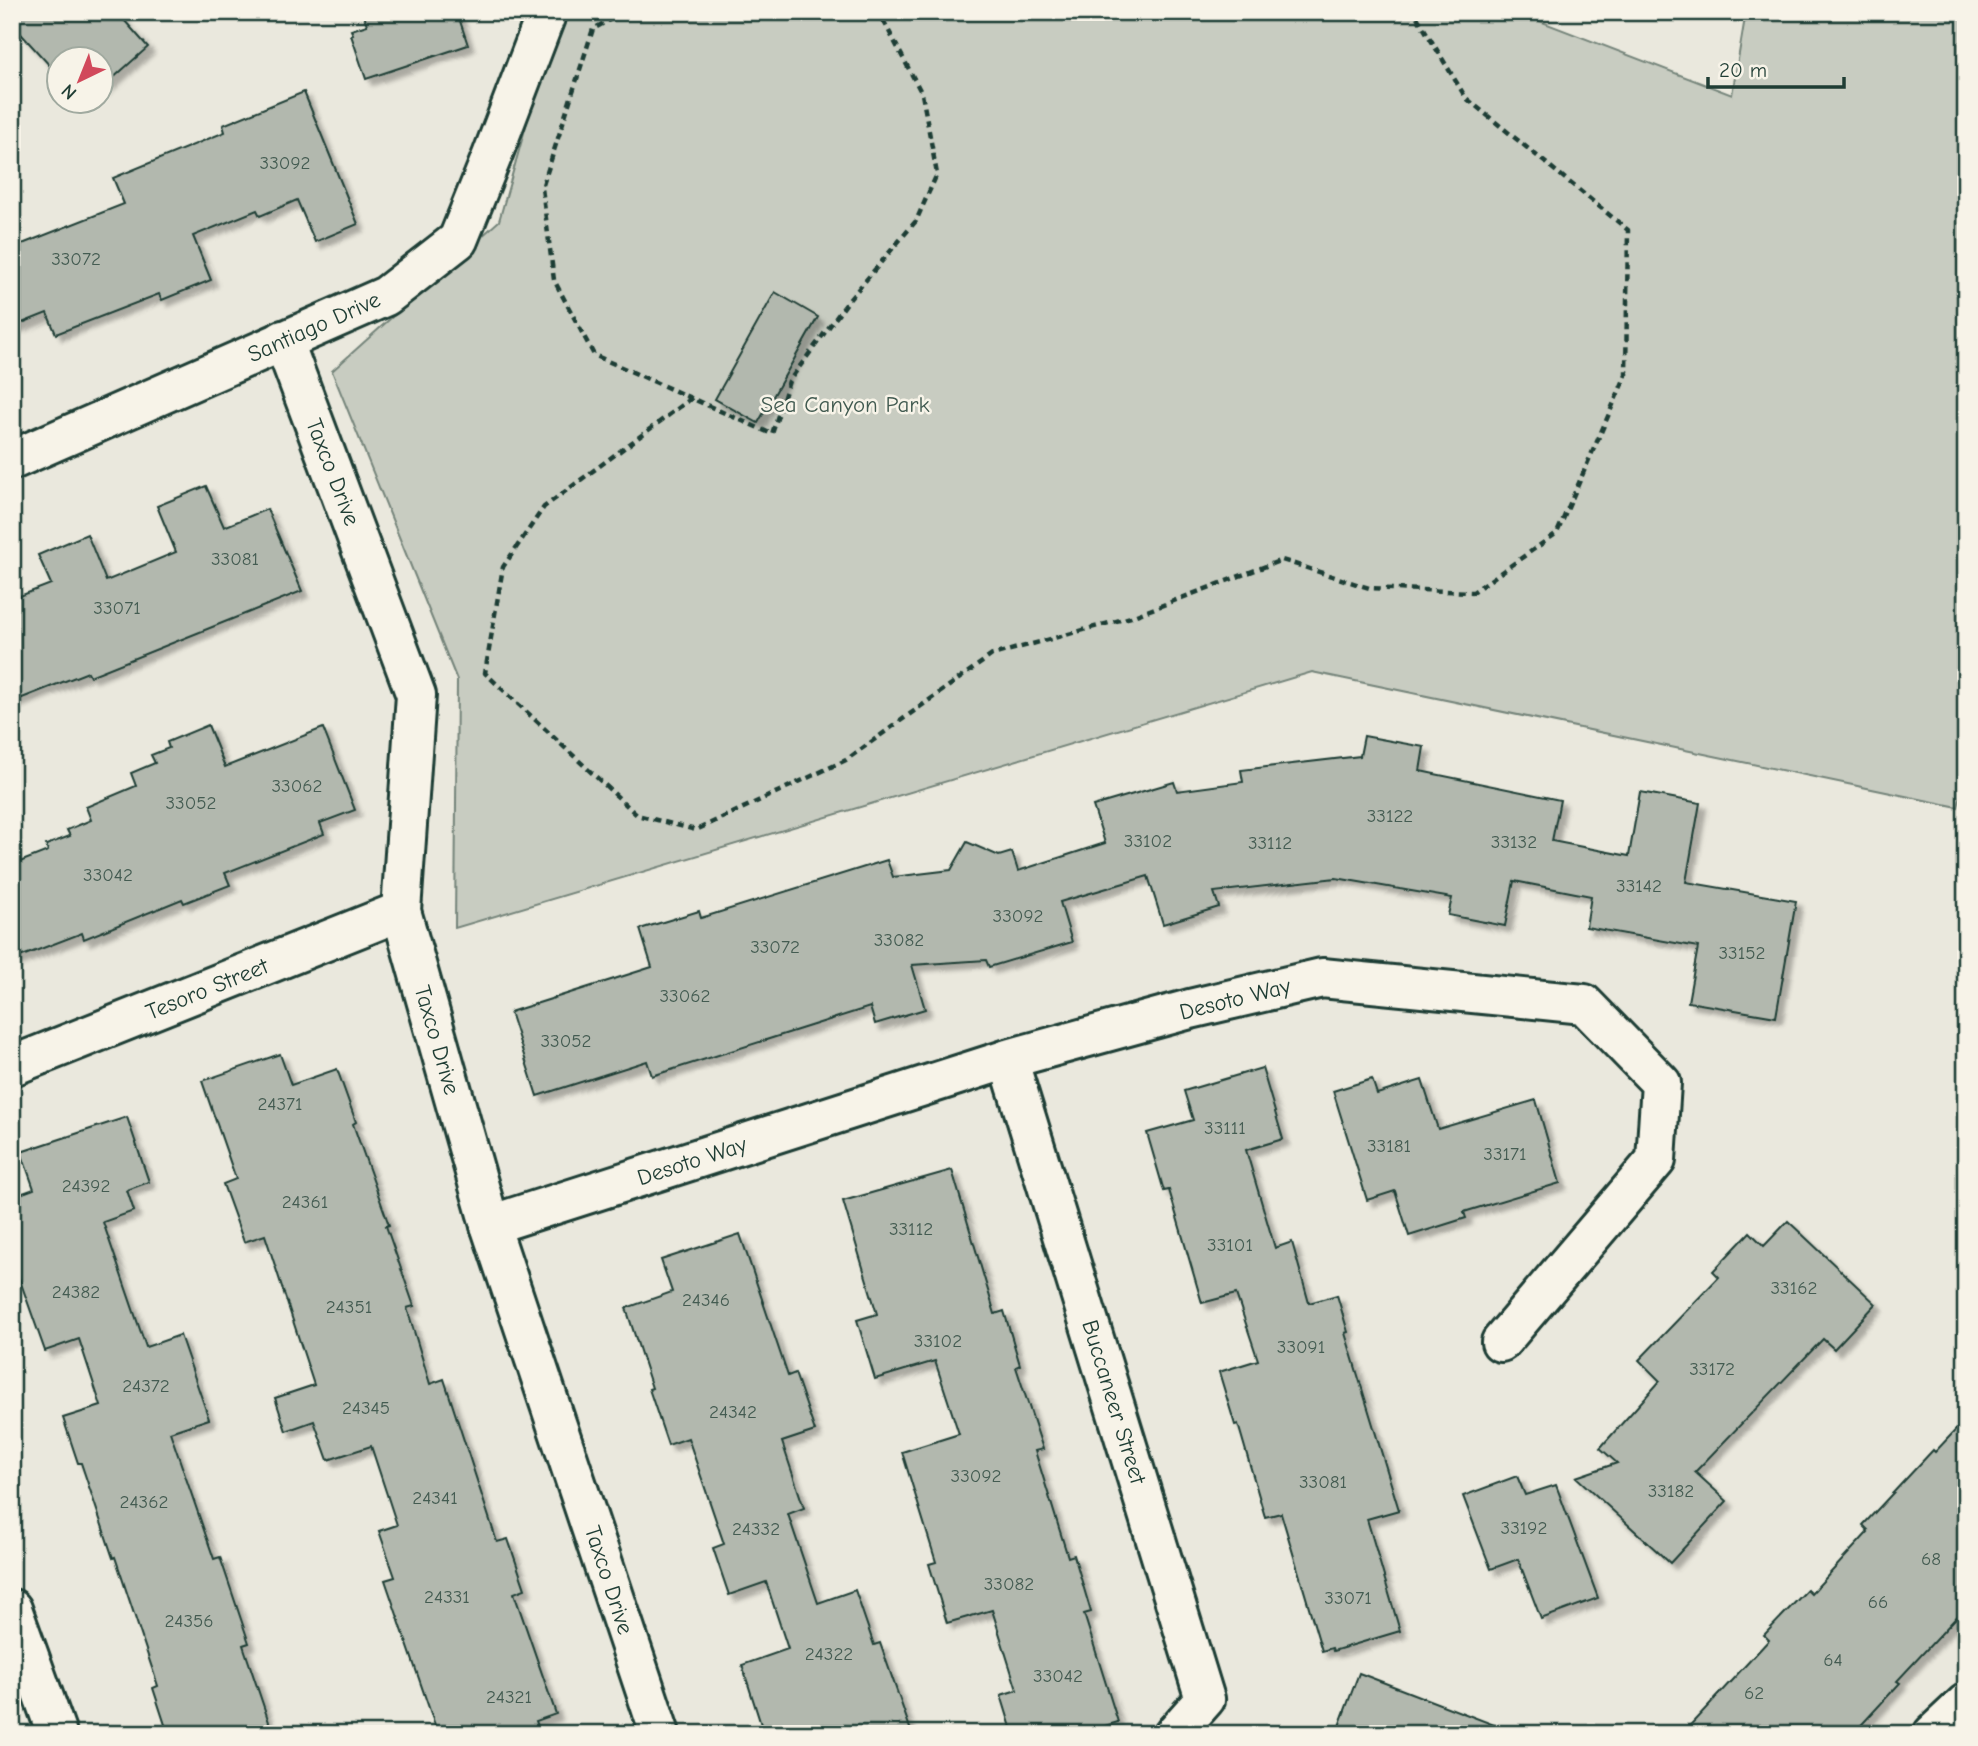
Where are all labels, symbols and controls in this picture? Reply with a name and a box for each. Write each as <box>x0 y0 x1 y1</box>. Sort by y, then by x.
north arrow <box>46 46 116 116</box>
scale bar <box>1708 46 1845 90</box>
text: 20 m <box>1719 58 1767 82</box>
text: N <box>57 79 81 104</box>
house number: 33092 <box>260 152 310 174</box>
house number: 33072 <box>51 248 101 270</box>
street label: Santiago Drive <box>243 286 385 368</box>
park label: Sea Canyon Park <box>760 391 930 418</box>
street label: Taxco Drive <box>300 415 366 529</box>
house number: 33081 <box>211 548 259 570</box>
house number: 33071 <box>93 597 141 619</box>
house number: 33062 <box>271 775 323 797</box>
house number: 33052 <box>165 792 217 814</box>
house number: 33122 <box>1367 805 1413 827</box>
house number: 33102 <box>1124 830 1172 852</box>
house number: 33132 <box>1491 831 1537 853</box>
house number: 33112 <box>1248 832 1292 854</box>
house number: 33042 <box>83 864 133 886</box>
house number: 33142 <box>1616 875 1662 897</box>
house number: 33092 <box>993 905 1043 927</box>
house number: 33082 <box>874 929 924 951</box>
house number: 33072 <box>750 936 800 958</box>
house number: 33152 <box>1719 942 1766 964</box>
street label: Tesoro Street <box>142 952 273 1026</box>
street label: Desoto Way <box>1177 972 1294 1026</box>
street label: Taxco Drive <box>409 982 465 1098</box>
house number: 33062 <box>659 985 711 1007</box>
house number: 33052 <box>540 1030 592 1052</box>
house number: 24371 <box>257 1093 303 1115</box>
house number: 33111 <box>1204 1117 1246 1139</box>
street label: Desoto Way <box>634 1130 751 1191</box>
house number: 33181 <box>1367 1135 1411 1157</box>
house number: 33171 <box>1483 1143 1527 1165</box>
house number: 24392 <box>62 1175 110 1197</box>
house number: 24361 <box>282 1191 328 1213</box>
house number: 33112 <box>889 1218 933 1240</box>
house number: 33101 <box>1207 1234 1253 1256</box>
house number: 33162 <box>1771 1277 1818 1299</box>
house number: 24382 <box>52 1281 100 1303</box>
house number: 24346 <box>682 1289 730 1311</box>
house number: 24351 <box>326 1296 372 1318</box>
street label: Buccaneer Street <box>1076 1317 1152 1489</box>
house number: 33102 <box>914 1330 962 1352</box>
house number: 33091 <box>1277 1336 1325 1358</box>
house number: 33172 <box>1689 1358 1735 1380</box>
house number: 24372 <box>122 1375 170 1397</box>
house number: 24345 <box>342 1397 390 1419</box>
house number: 24342 <box>709 1401 757 1423</box>
house number: 33092 <box>951 1465 1001 1487</box>
house number: 33081 <box>1299 1471 1347 1493</box>
house number: 33182 <box>1648 1480 1694 1502</box>
house number: 24341 <box>412 1487 458 1509</box>
house number: 24362 <box>120 1491 168 1513</box>
house number: 33192 <box>1501 1517 1547 1539</box>
house number: 24332 <box>732 1518 780 1540</box>
street label: Taxco Drive <box>579 1522 639 1638</box>
house number: 68 <box>1921 1548 1941 1570</box>
house number: 33082 <box>984 1573 1034 1595</box>
house number: 24331 <box>424 1586 470 1608</box>
house number: 33071 <box>1324 1587 1372 1609</box>
house number: 66 <box>1868 1591 1888 1613</box>
house number: 24356 <box>164 1610 214 1632</box>
house number: 24322 <box>805 1643 853 1665</box>
house number: 64 <box>1823 1649 1843 1671</box>
house number: 33042 <box>1033 1665 1083 1687</box>
house number: 62 <box>1744 1682 1764 1704</box>
house number: 24321 <box>486 1686 532 1708</box>

